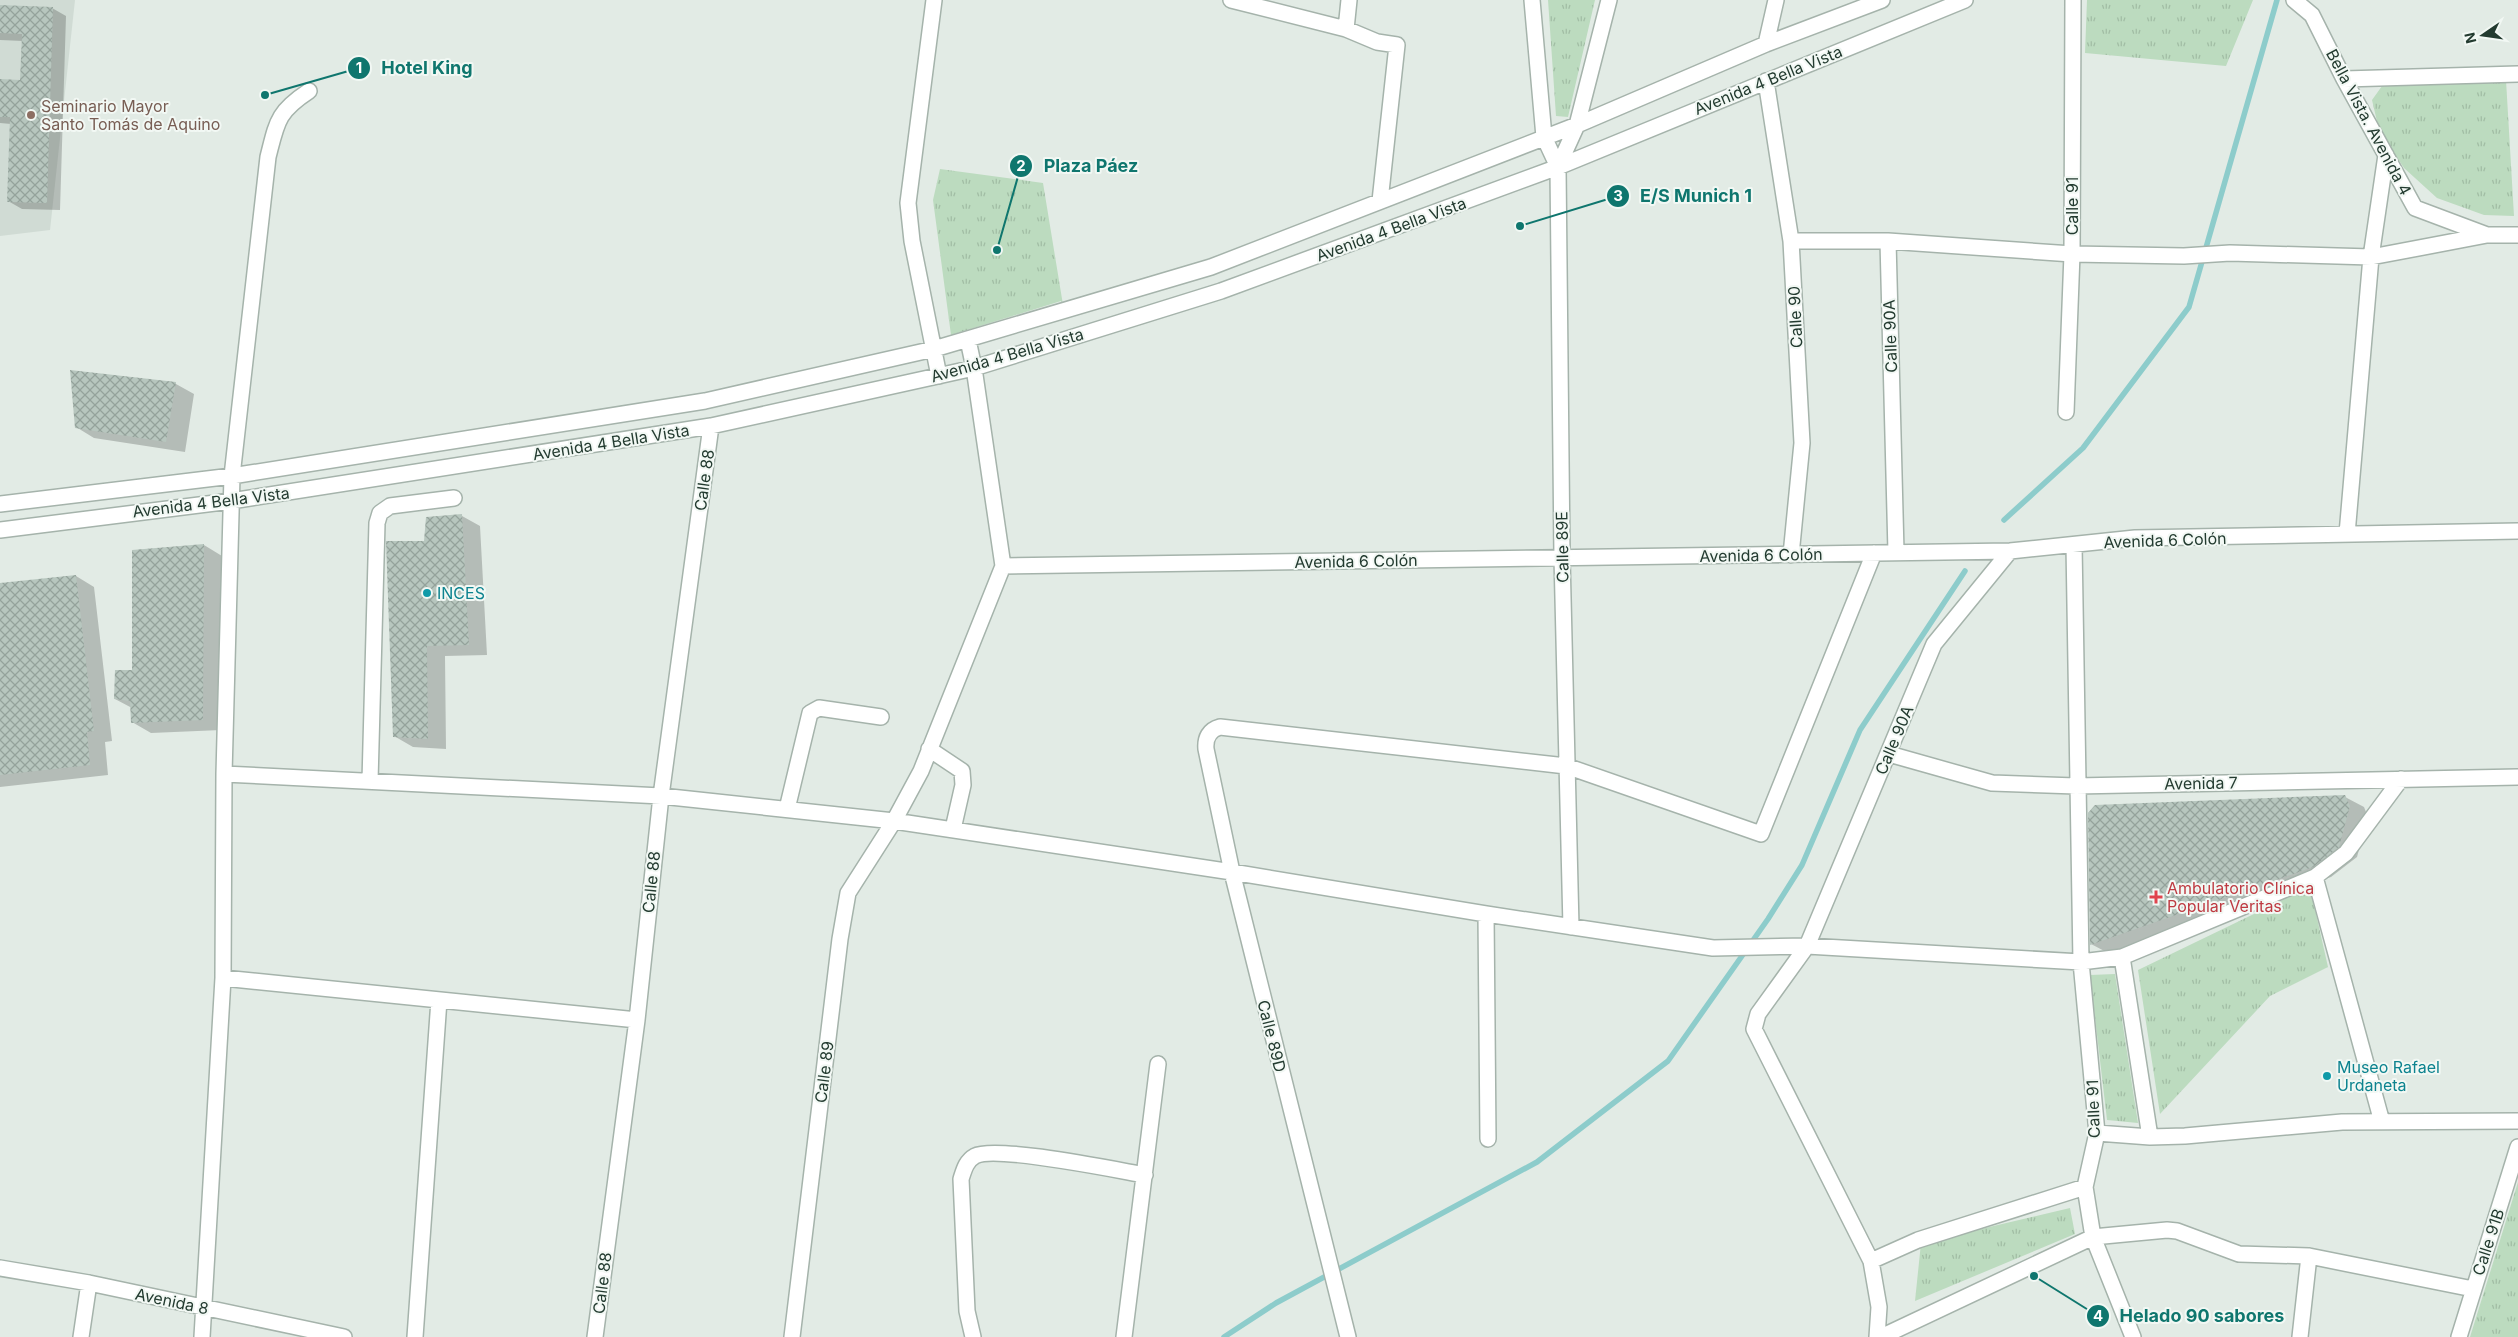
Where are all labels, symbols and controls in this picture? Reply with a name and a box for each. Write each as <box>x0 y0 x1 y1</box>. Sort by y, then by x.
north arrow <box>2458 10 2508 60</box>
text: N <box>2460 31 2479 45</box>
street label: Avenida 4 Bella Vista <box>1691 41 1845 119</box>
street label: Bella Vista. Avenida 4 <box>2322 45 2416 199</box>
callout: Hotel King <box>347 52 483 85</box>
text: Hotel King <box>381 57 473 78</box>
text: 1 <box>356 58 362 77</box>
place label: Seminario Mayor Santo Tomás de Aquino <box>41 96 220 134</box>
marker: Seminario Mayor Santo Tomás de Aquino <box>25 109 37 121</box>
callout: Plaza Páez <box>1009 149 1148 182</box>
text: Plaza Páez <box>1044 155 1138 176</box>
text: 2 <box>1016 156 1026 175</box>
street label: Calle 91 <box>2062 177 2082 235</box>
callout: E/S Munich 1 <box>1605 180 1762 213</box>
text: E/S Munich 1 <box>1640 185 1752 206</box>
text: 3 <box>1613 186 1623 205</box>
street label: Avenida 4 Bella Vista <box>1313 193 1469 265</box>
street label: Calle 90 <box>1783 285 1807 349</box>
street label: Calle 90A <box>1879 299 1901 373</box>
street label: Avenida 4 Bella Vista <box>928 324 1086 386</box>
street label: Avenida 4 Bella Vista <box>531 420 691 464</box>
street label: Calle 88 <box>690 448 718 512</box>
street label: Avenida 4 Bella Vista <box>131 482 291 522</box>
street label: Calle 89E <box>1551 511 1573 583</box>
street label: Avenida 6 Colón <box>2103 528 2227 552</box>
street label: Avenida 6 Colón <box>1699 544 1823 566</box>
street label: Avenida 6 Colón <box>1294 550 1418 572</box>
place label: INCES <box>437 583 485 603</box>
marker: INCES <box>421 587 433 599</box>
street label: Calle 90A <box>1870 702 1918 778</box>
street label: Avenida 7 <box>2164 772 2238 794</box>
street label: Calle 88 <box>638 850 664 914</box>
place label: Ambulatorio Clínica Popular Veritas <box>2167 878 2314 916</box>
marker: Ambulatorio Clínica Popular Veritas <box>2149 890 2163 904</box>
street label: Calle 89D <box>1253 998 1291 1074</box>
street label: Calle 89 <box>810 1040 838 1104</box>
place label: Museo Rafael Urdaneta <box>2337 1057 2440 1095</box>
marker: Museo Rafael Urdaneta <box>2321 1070 2333 1082</box>
street label: Calle 91 <box>2082 1079 2104 1139</box>
street label: Calle 91B <box>2468 1206 2508 1278</box>
street label: Calle 88 <box>588 1251 616 1315</box>
street label: Avenida 8 <box>134 1283 210 1319</box>
callout: Helado 90 sabores <box>2085 1300 2295 1333</box>
text: Helado 90 sabores <box>2120 1305 2284 1326</box>
text: 4 <box>2093 1306 2103 1325</box>

